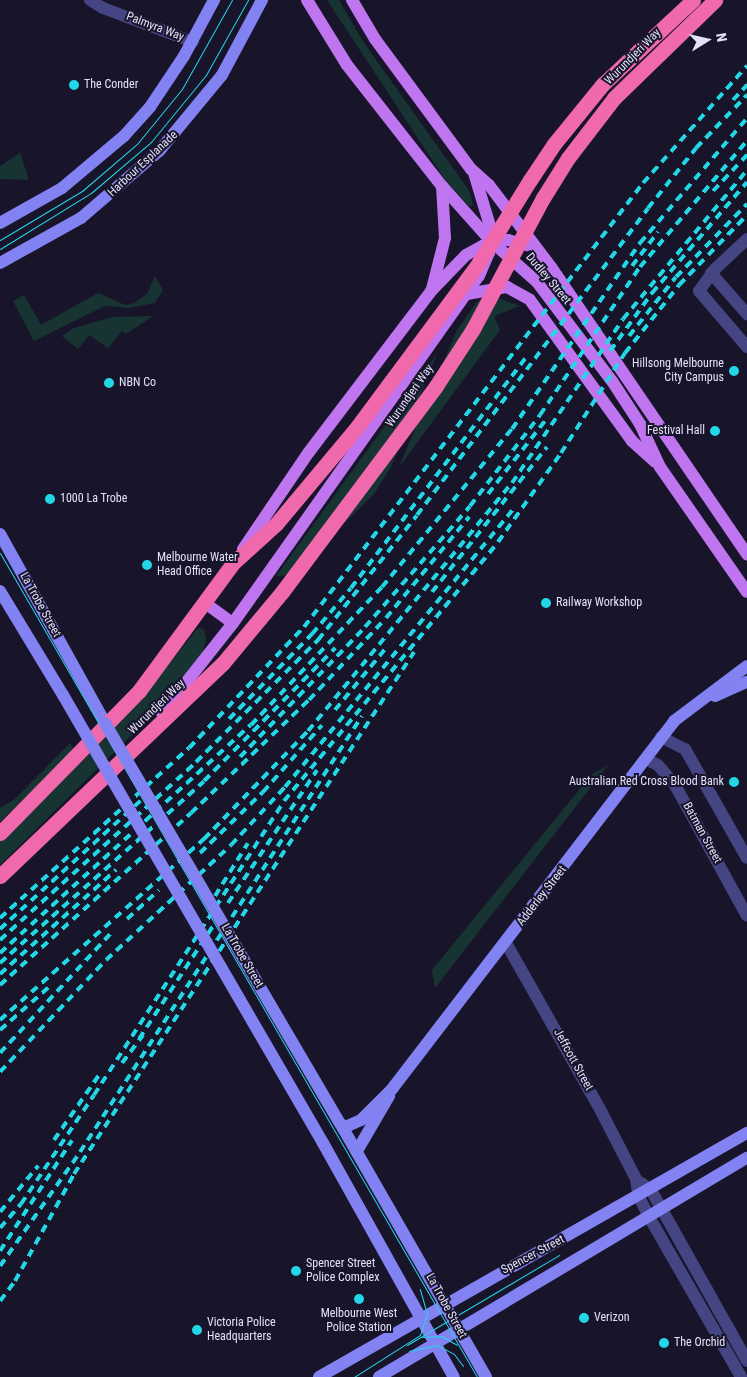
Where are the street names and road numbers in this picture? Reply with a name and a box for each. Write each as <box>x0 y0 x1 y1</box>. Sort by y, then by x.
street label: Palmyra Way <box>124 9 186 45</box>
street label: Wurundjeri Way <box>602 26 664 88</box>
street label: Harbour Esplanade <box>105 128 181 200</box>
street label: Dudley Street <box>522 250 574 308</box>
street label: Wurundjeri Way <box>383 362 437 430</box>
street label: La Trobe Street <box>16 570 64 640</box>
street label: Wurundjeri Way <box>126 676 188 738</box>
street label: Batman Street <box>679 800 725 866</box>
street label: Adderley Street <box>514 863 570 929</box>
street label: La Trobe Street <box>218 921 266 991</box>
street label: Jeffcott Street <box>550 1027 596 1093</box>
street label: Spencer Street <box>499 1232 567 1278</box>
street label: La Trobe Street <box>422 1271 470 1341</box>

